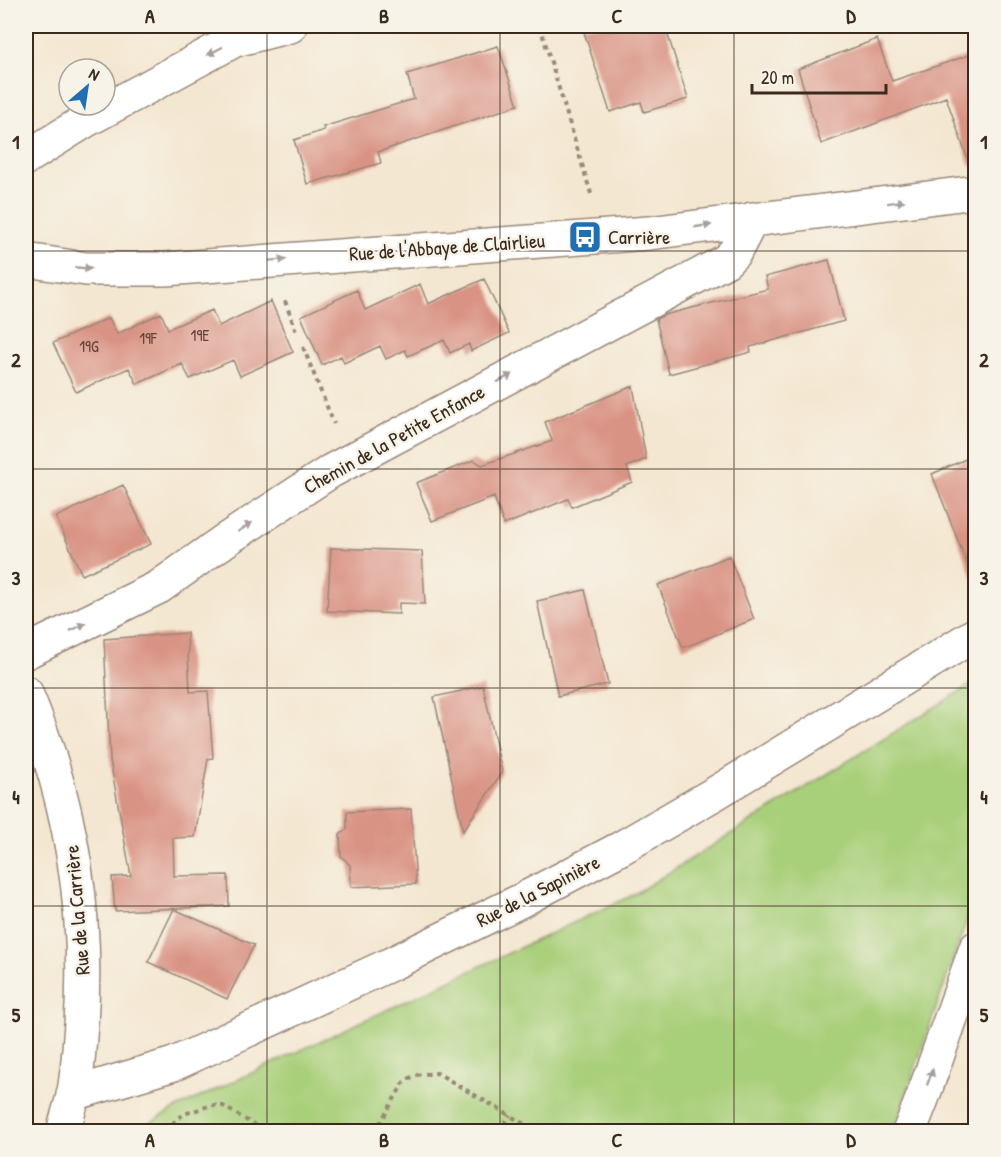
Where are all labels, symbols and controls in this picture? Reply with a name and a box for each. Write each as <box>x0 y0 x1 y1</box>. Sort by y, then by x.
text: A <box>145 2 155 29</box>
text: B <box>379 2 389 29</box>
text: C <box>612 2 623 29</box>
text: D <box>846 2 856 29</box>
one-way arrow <box>206 46 223 56</box>
north arrow <box>57 57 117 117</box>
scale bar <box>752 57 886 95</box>
text: N <box>85 62 104 86</box>
text: 20 m <box>761 65 794 90</box>
text: 1 <box>12 128 20 155</box>
text: 1 <box>980 128 988 155</box>
one-way arrow <box>887 197 906 206</box>
bus stop icon: Carrière <box>567 219 603 255</box>
one-way arrow <box>693 221 712 230</box>
place label: Carrière <box>608 223 670 250</box>
street label: Rue de l'Abbaye de Clairlieu <box>348 226 546 267</box>
one-way arrow <box>269 255 288 264</box>
one-way arrow <box>74 263 93 273</box>
house number: 19E <box>191 324 209 346</box>
house number: 19F <box>139 327 158 349</box>
house number: 19G <box>79 335 99 357</box>
text: 2 <box>11 346 21 373</box>
text: 2 <box>979 346 989 373</box>
one-way arrow <box>497 373 514 383</box>
street label: Chemin de la Petite Enfance <box>298 377 489 500</box>
one-way arrow <box>237 522 253 533</box>
text: 3 <box>12 564 21 591</box>
text: 3 <box>980 564 989 591</box>
one-way arrow <box>69 622 87 632</box>
text: 4 <box>12 783 20 810</box>
text: 4 <box>980 783 988 810</box>
street label: Rue de la Carrière <box>57 844 96 976</box>
street label: Rue de la Sapinière <box>472 848 604 933</box>
text: 5 <box>12 1001 21 1028</box>
text: 5 <box>980 1001 989 1028</box>
one-way arrow <box>925 1068 935 1086</box>
text: A <box>145 1126 155 1153</box>
text: B <box>379 1126 389 1153</box>
text: C <box>612 1126 623 1153</box>
text: D <box>846 1126 856 1153</box>

